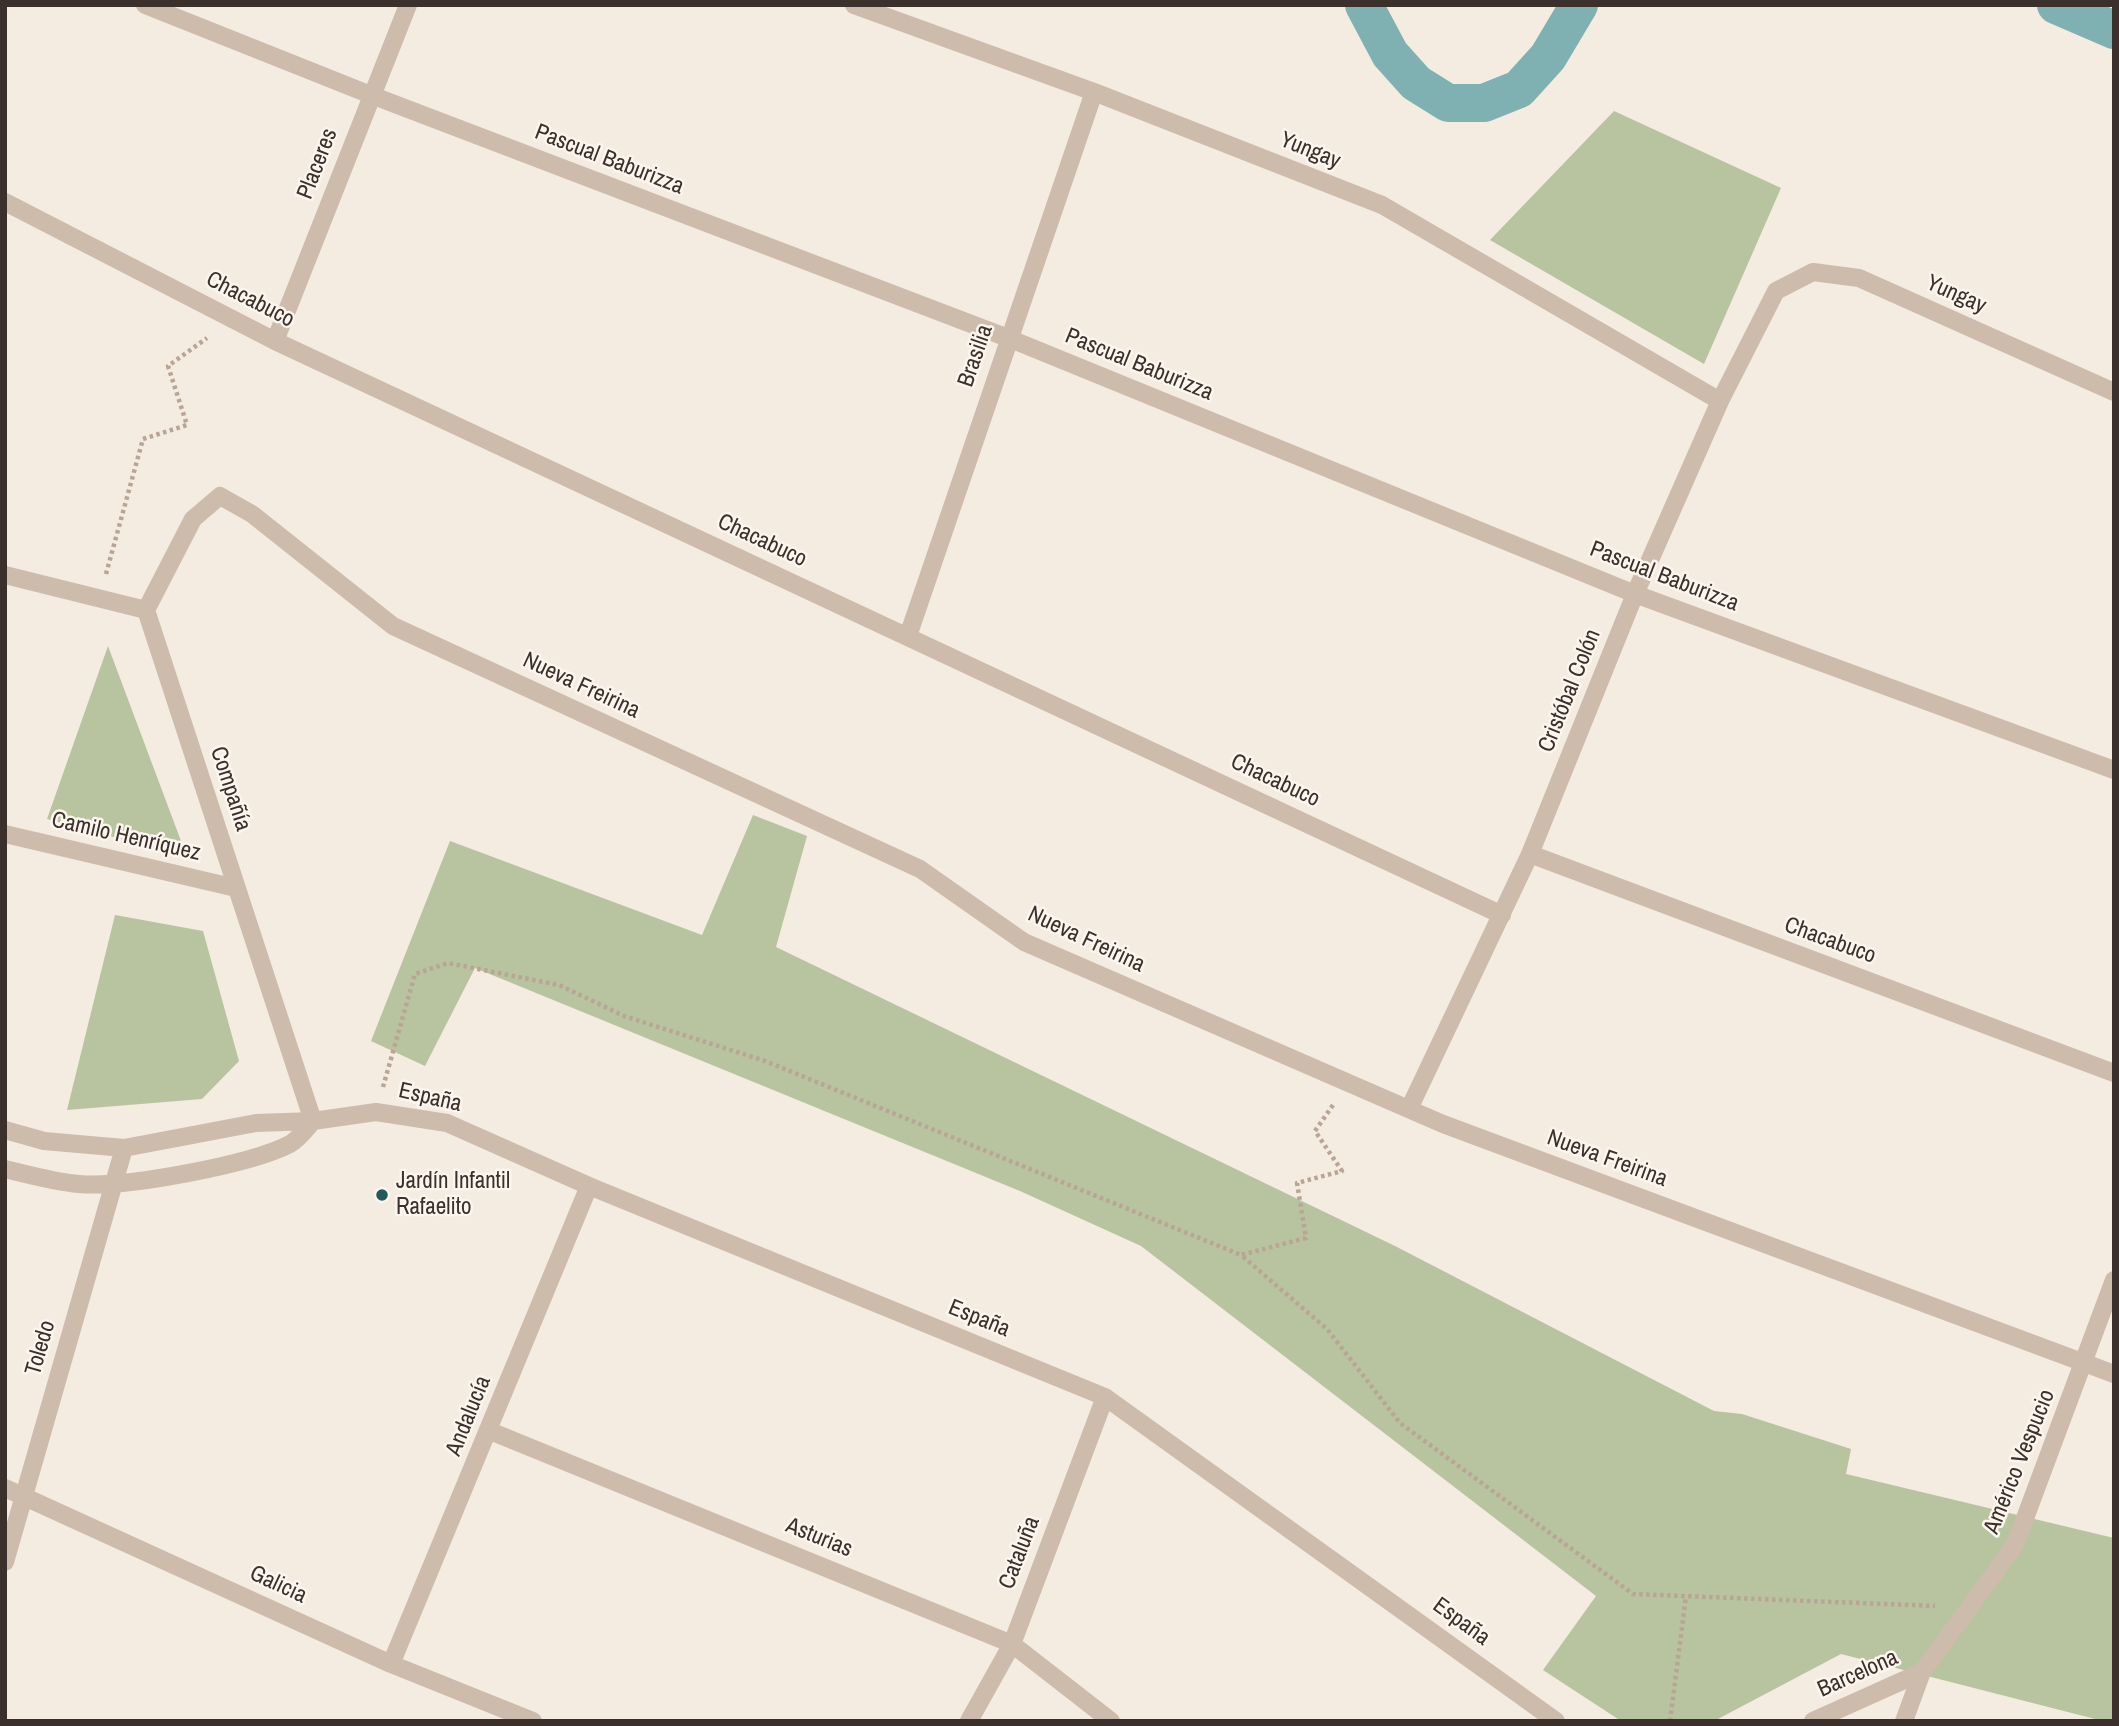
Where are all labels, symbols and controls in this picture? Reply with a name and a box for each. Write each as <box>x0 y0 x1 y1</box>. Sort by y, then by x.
street label: Pascual Baburizza <box>531 119 687 201</box>
street label: Placeres <box>292 125 344 203</box>
street label: Yungay <box>1276 126 1344 176</box>
street label: Chacabuco <box>201 266 299 334</box>
street label: Yungay <box>1922 270 1990 320</box>
street label: Brasilia <box>953 321 999 391</box>
street label: Pascual Baburizza <box>1061 323 1217 407</box>
street label: Chacabuco <box>713 508 811 574</box>
street label: Pascual Baburizza <box>1586 536 1742 618</box>
street label: Cristóbal Colón <box>1533 626 1607 756</box>
street label: Nueva Freirina <box>518 647 644 725</box>
street label: Compañía <box>203 743 257 835</box>
street label: Chacabuco <box>1226 748 1324 814</box>
street label: Camilo Henríquez <box>49 806 203 868</box>
street label: Nueva Freirina <box>1023 901 1149 979</box>
street label: Chacabuco <box>1780 912 1880 970</box>
street label: España <box>396 1077 464 1119</box>
street label: Nueva Freirina <box>1543 1125 1671 1193</box>
place label: Jardín Infantil Rafaelito <box>396 1168 510 1222</box>
marker: Jardín Infantil Rafaelito <box>374 1187 390 1203</box>
street label: España <box>944 1294 1014 1344</box>
street label: Toledo <box>20 1317 62 1379</box>
street label: Andalucía <box>440 1372 498 1460</box>
street label: Américo Vespucio <box>1979 1386 2061 1538</box>
street label: Asturias <box>782 1512 856 1564</box>
street label: Cataluña <box>994 1513 1046 1593</box>
street label: Galicia <box>245 1560 311 1610</box>
street label: España <box>1427 1592 1495 1652</box>
street label: Barcelona <box>1814 1644 1902 1704</box>

